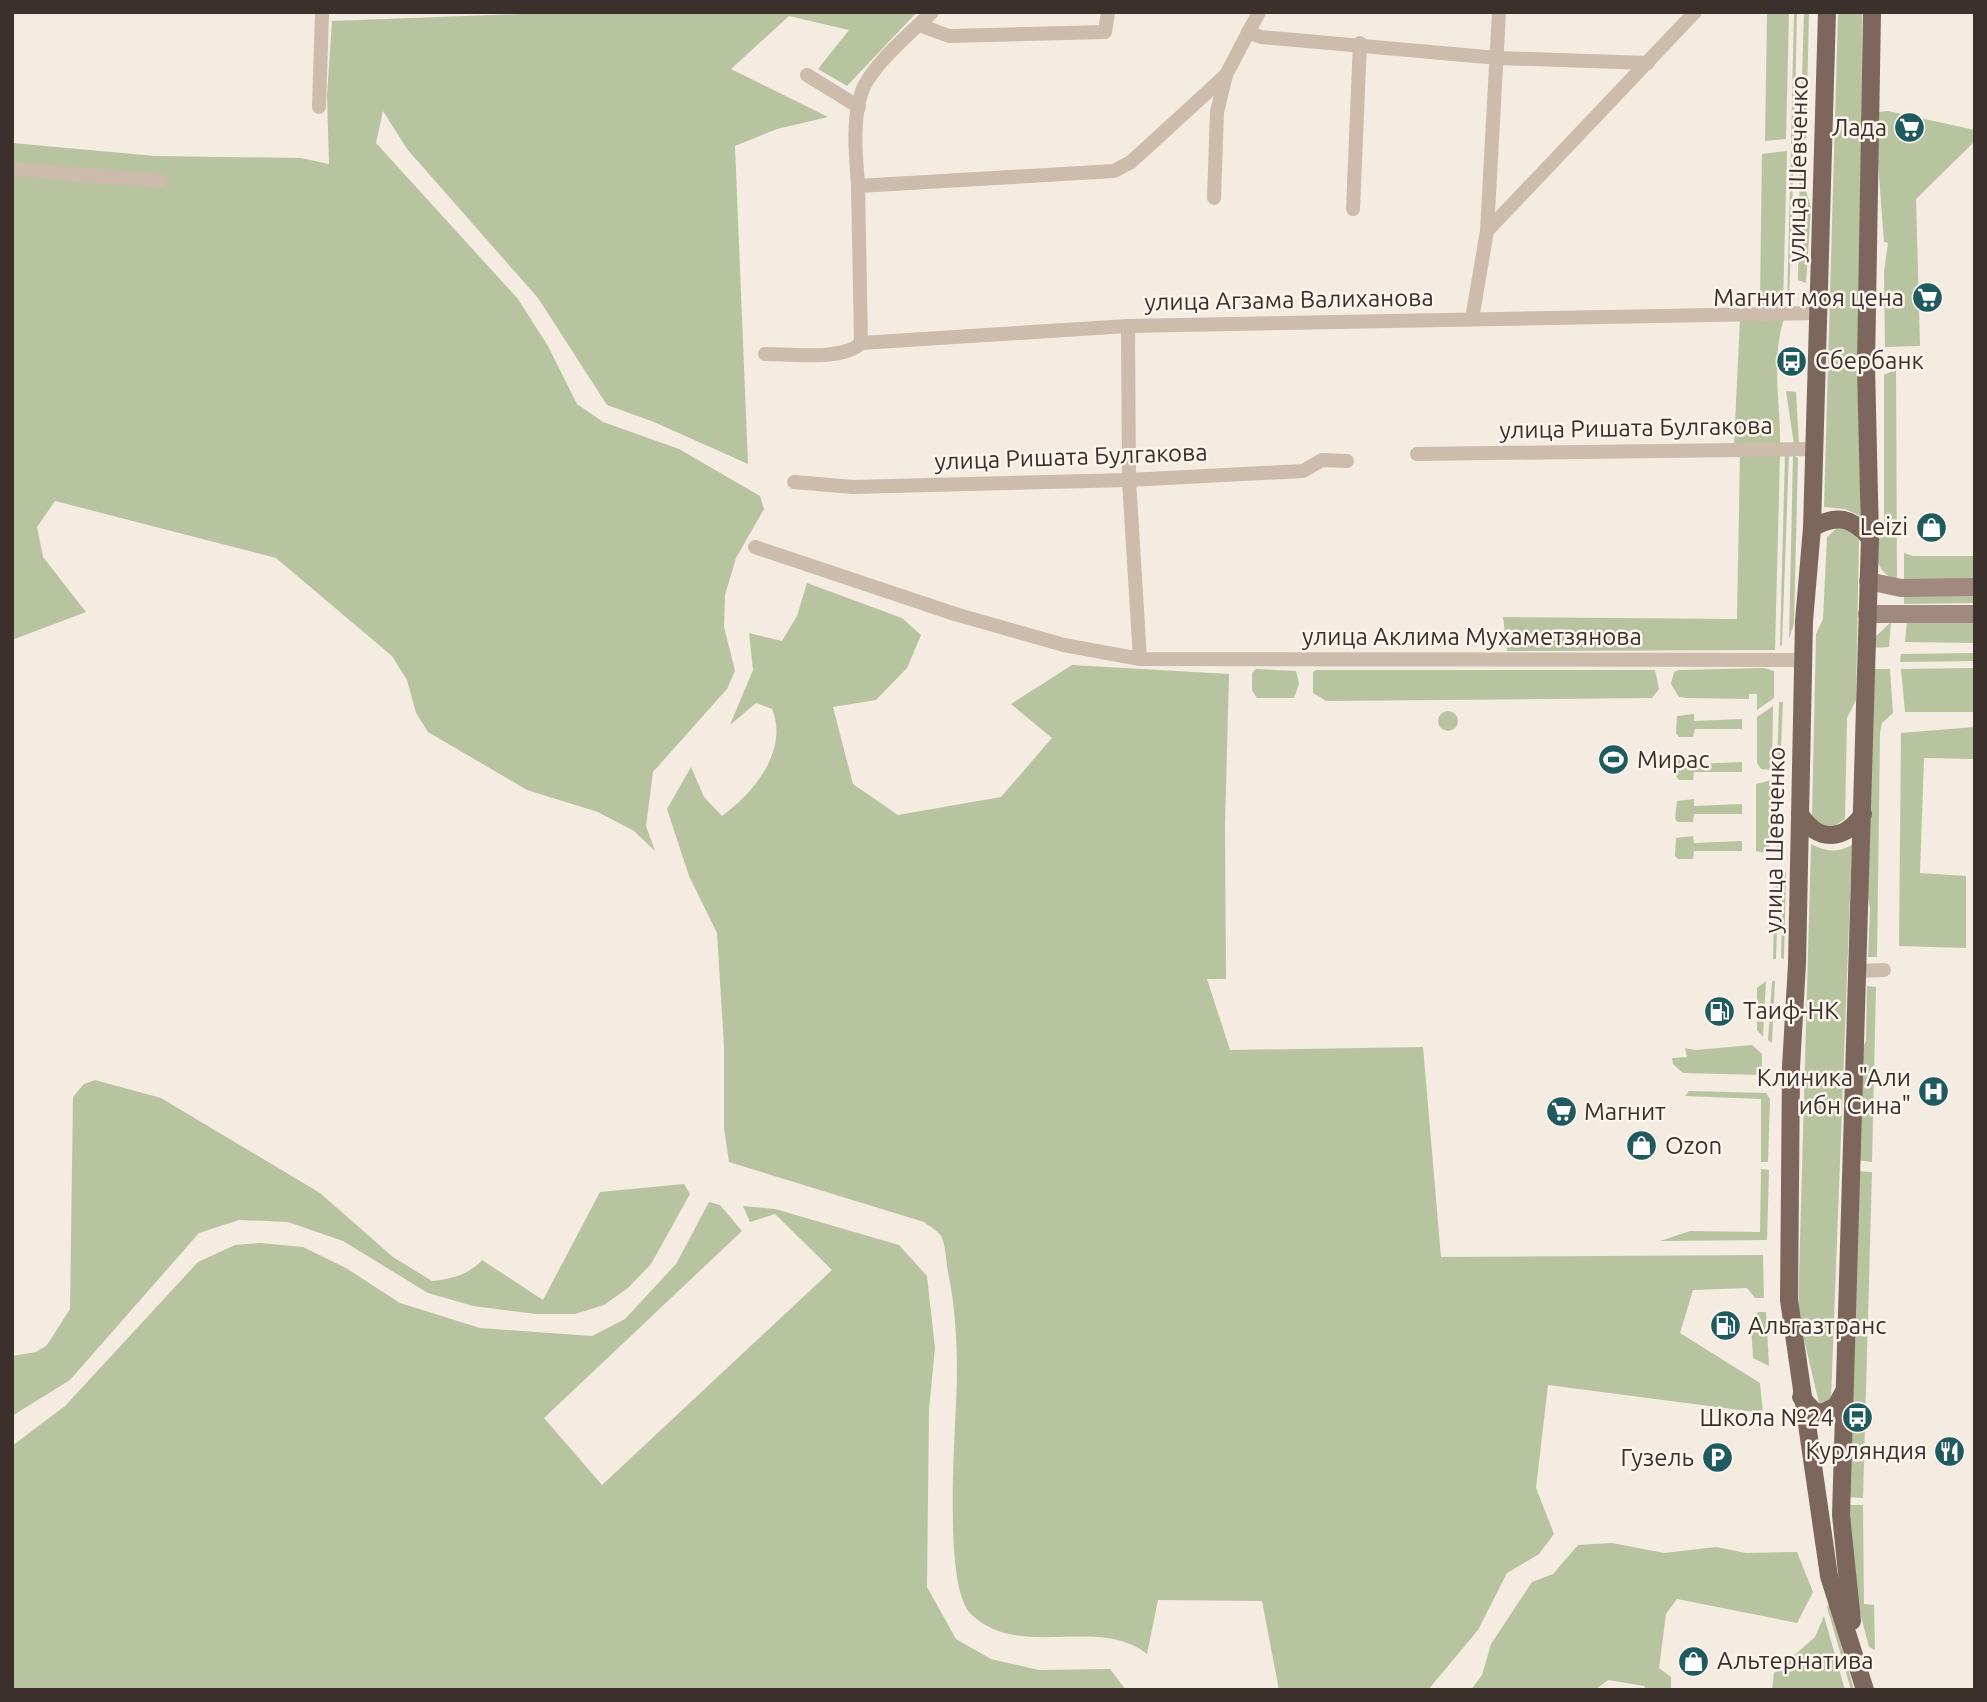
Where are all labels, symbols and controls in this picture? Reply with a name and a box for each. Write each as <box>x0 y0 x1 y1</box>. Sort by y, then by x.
street label: улица Шевченко <box>1782 75 1813 263</box>
supermarket icon: Лада <box>1893 111 1927 145</box>
place label: Лада <box>1832 114 1887 141</box>
supermarket icon: Магнит моя цена <box>1910 281 1944 315</box>
street label: улица Агзама Валиханова <box>1144 283 1434 316</box>
place label: Магнит моя цена <box>1713 284 1904 311</box>
bus stop icon: Сбербанк <box>1775 344 1809 378</box>
place label: Сбербанк <box>1815 347 1924 374</box>
street label: улица Ришата Булгакова <box>1499 412 1773 443</box>
street label: улица Ришата Булгакова <box>934 438 1208 475</box>
shop icon: Leizi <box>1914 510 1948 544</box>
place label: Leizi <box>1860 513 1908 540</box>
street label: улица Аклима Мухаметзянова <box>1302 623 1642 650</box>
sports icon: Мирас <box>1597 743 1631 777</box>
place label: Мирас <box>1637 746 1710 773</box>
street label: улица Шевченко <box>1759 746 1790 934</box>
fuel station icon: Таиф-НК <box>1703 994 1737 1028</box>
place label: Таиф-НК <box>1743 997 1839 1024</box>
place label: Клиника "Али ибн Сина" <box>1757 1064 1911 1119</box>
hospital icon: Клиника "Али ибн Сина" <box>1917 1075 1951 1109</box>
supermarket icon: Магнит <box>1544 1095 1578 1129</box>
place label: Магнит <box>1584 1098 1666 1125</box>
shop icon: Ozon <box>1625 1129 1659 1163</box>
place label: Ozon <box>1665 1132 1722 1159</box>
fuel station icon: Альгазтранс <box>1708 1309 1742 1343</box>
place label: Альгазтранс <box>1748 1312 1886 1339</box>
bus stop icon: Школа №24 <box>1840 1401 1874 1435</box>
place label: Школа №24 <box>1699 1404 1834 1431</box>
restaurant icon: Курляндия <box>1933 1434 1967 1468</box>
place label: Курляндия <box>1806 1437 1927 1464</box>
parking icon: Гузель <box>1700 1441 1734 1475</box>
place label: Гузель <box>1620 1444 1694 1471</box>
shop icon: Альтернатива <box>1677 1644 1711 1678</box>
place label: Альтернатива <box>1717 1647 1874 1674</box>

